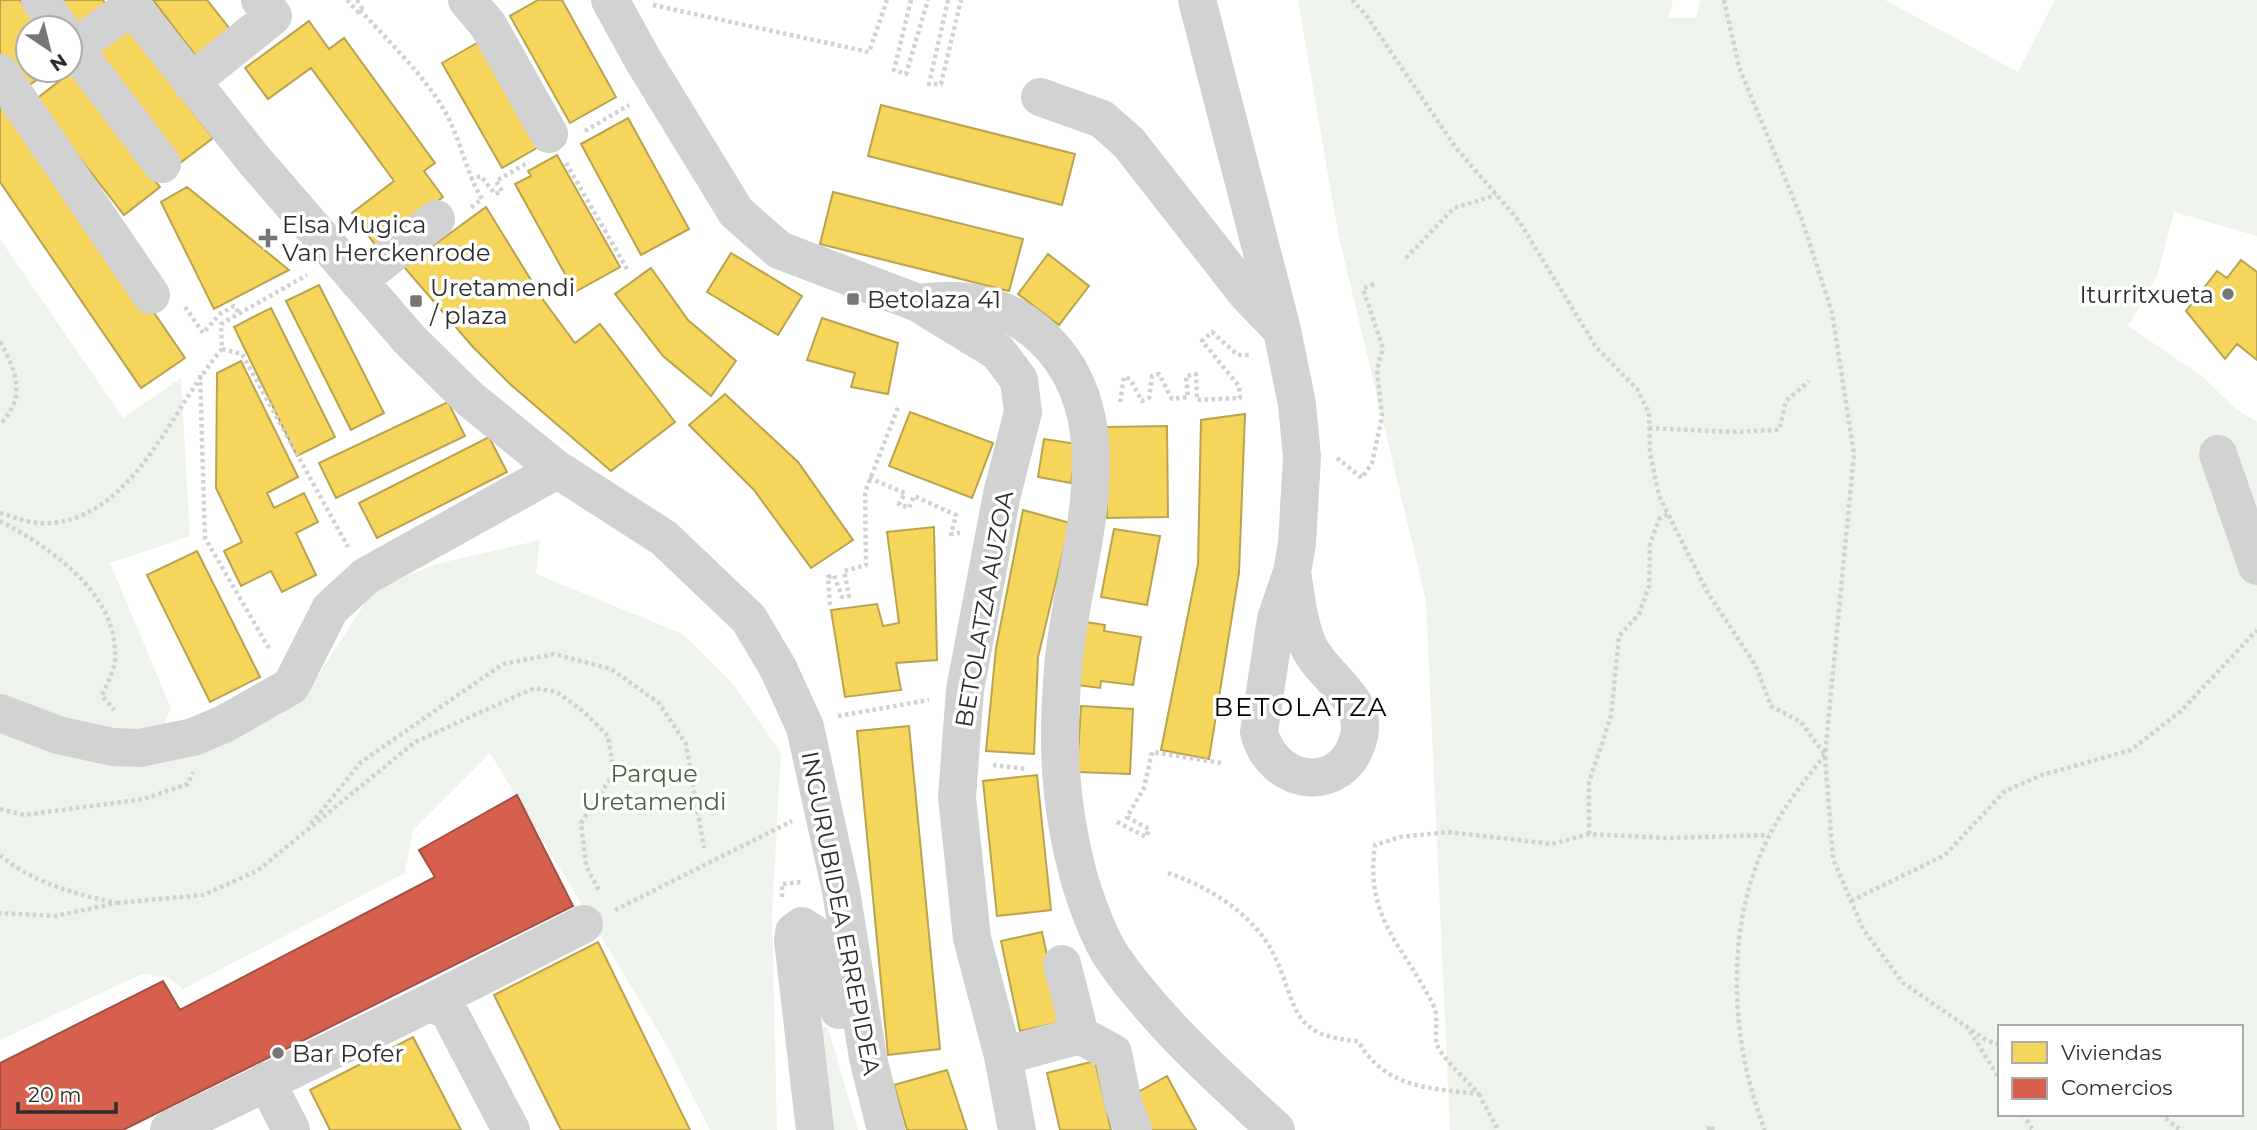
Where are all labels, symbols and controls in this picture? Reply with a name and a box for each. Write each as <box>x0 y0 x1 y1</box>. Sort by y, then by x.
north arrow <box>14 14 84 84</box>
text: N <box>46 49 71 76</box>
place label: Elsa Mugica Van Herckenrode <box>282 210 490 267</box>
marker: Elsa Mugica Van Herckenrode <box>260 230 276 246</box>
place label: Uretamendi / plaza <box>429 273 575 330</box>
place label: Iturritxueta <box>2079 280 2214 309</box>
place label: Betolaza 41 <box>867 285 1001 314</box>
marker: Iturritxueta <box>2220 286 2236 302</box>
marker: Betolaza 41 <box>845 291 861 307</box>
marker: Uretamendi / plaza <box>408 293 424 309</box>
street label: BETOLATZA AUZOA <box>949 488 1019 730</box>
district label: BETOLATZA <box>1213 691 1389 723</box>
street label: INGURUBIDEA ERREPIDEA <box>795 748 887 1078</box>
park label: Parque Uretamendi <box>581 759 727 816</box>
legend <box>1998 1025 2243 1116</box>
place label: Bar Pofer <box>292 1039 404 1068</box>
text: Viviendas <box>2061 1040 2162 1065</box>
marker: Bar Pofer <box>270 1045 286 1061</box>
scale bar <box>18 1070 116 1114</box>
text: Comercios <box>2061 1075 2172 1100</box>
text: 20 m <box>28 1082 82 1107</box>

